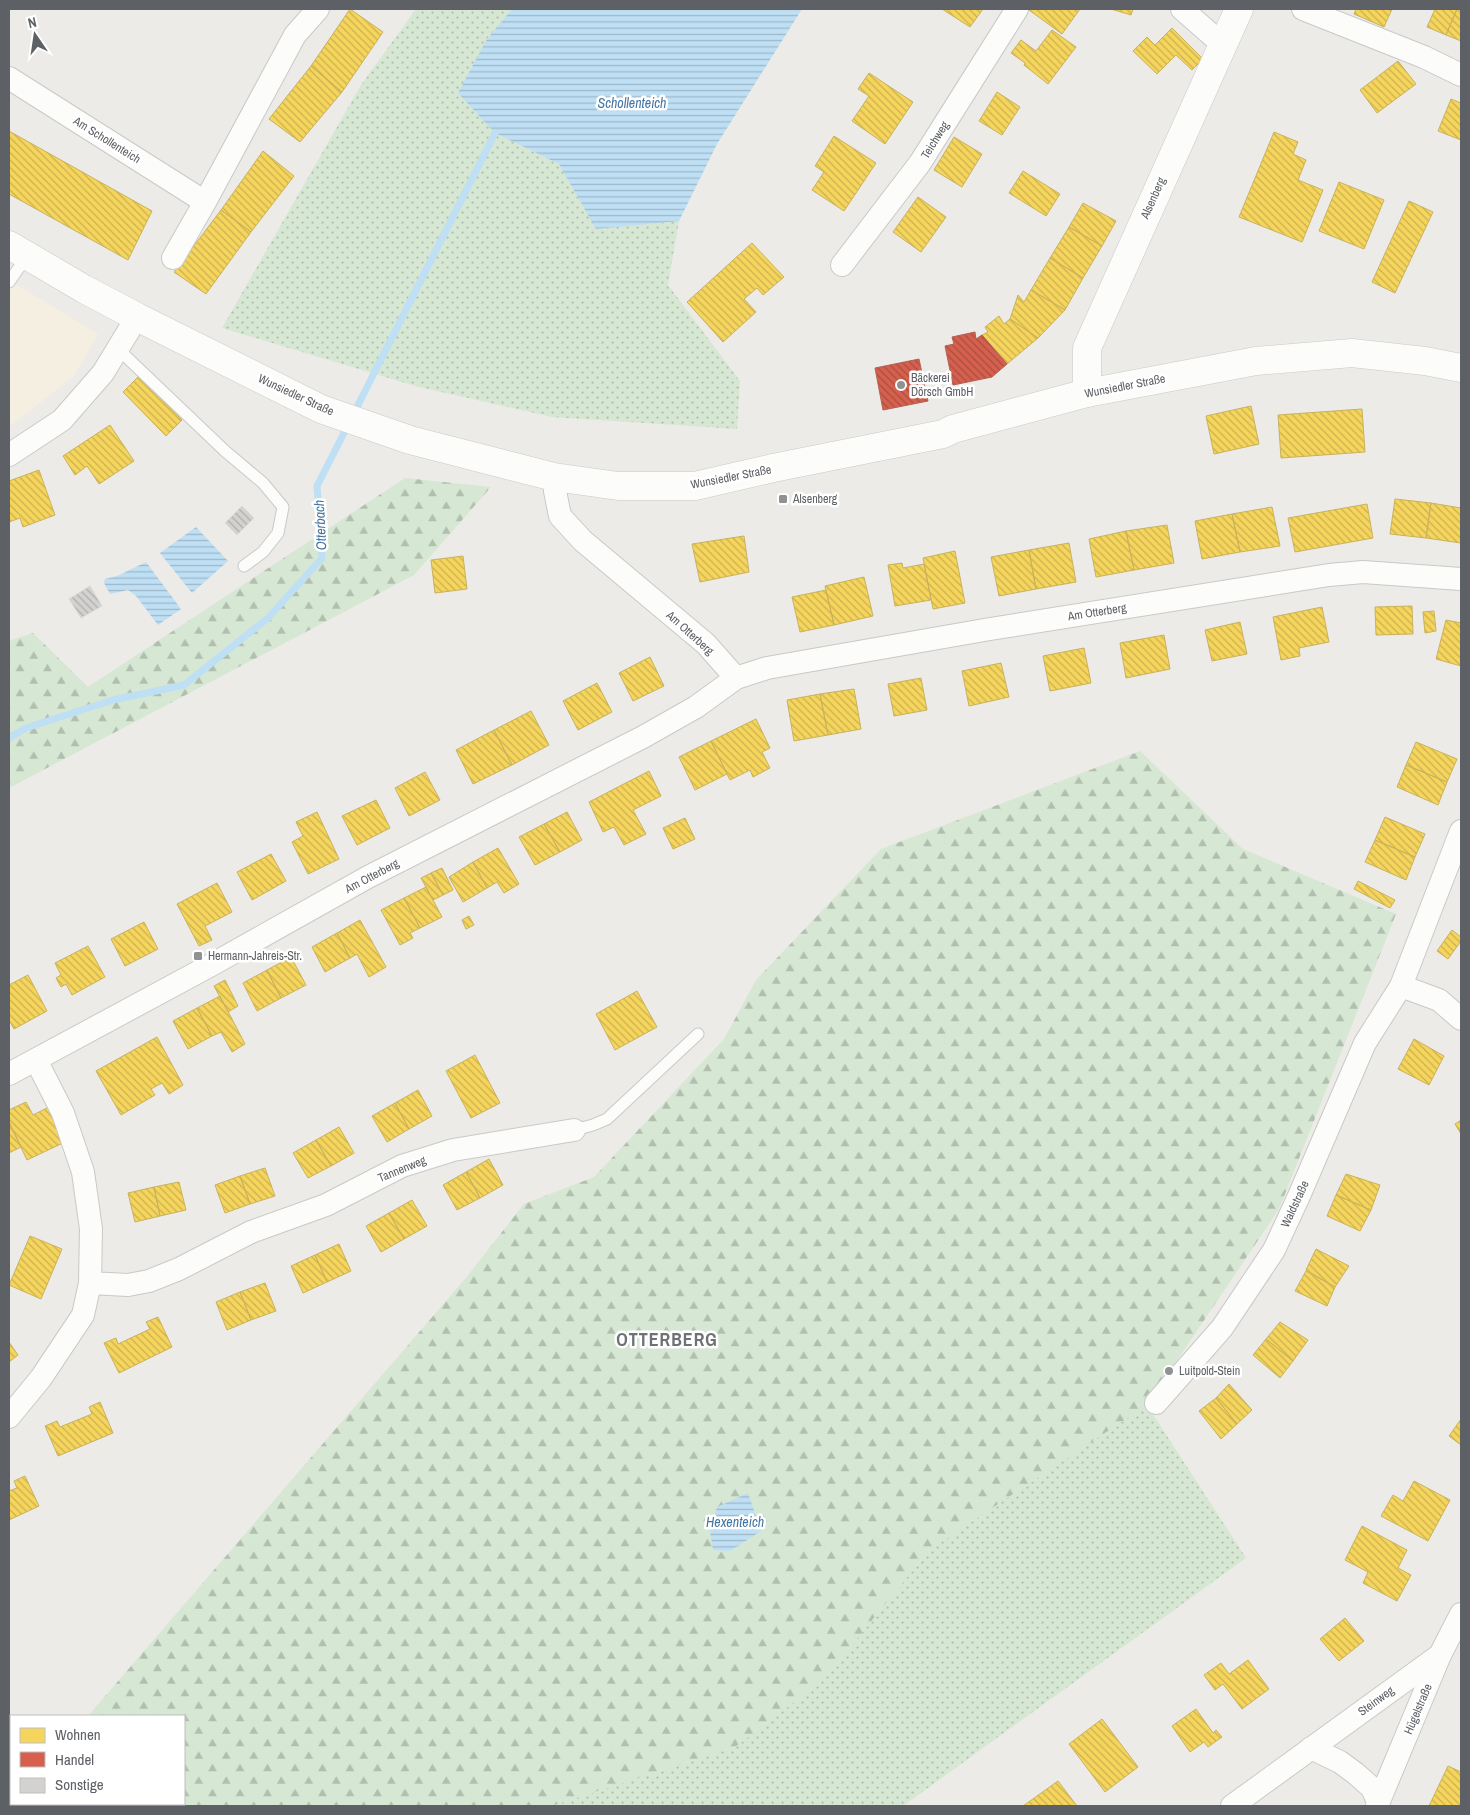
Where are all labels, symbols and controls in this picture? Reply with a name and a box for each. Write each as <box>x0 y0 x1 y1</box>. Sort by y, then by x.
north arrow <box>10 10 60 60</box>
text: N <box>26 13 38 32</box>
water label: Schollenteich <box>598 94 666 112</box>
street label: Am Schollenteich <box>69 112 144 167</box>
street label: Teichweg <box>917 118 953 162</box>
street label: Alsenberg <box>1136 174 1170 222</box>
street label: Wunsiedler Straße <box>256 370 336 420</box>
place label: Bäckerei Dörsch GmbH <box>911 370 973 400</box>
street label: Wunsiedler Straße <box>1083 370 1167 402</box>
marker: Bäckerei Dörsch GmbH <box>895 379 907 391</box>
street label: Wunsiedler Straße <box>689 461 773 493</box>
place label: Alsenberg <box>792 491 838 507</box>
marker: Alsenberg <box>777 493 789 505</box>
water label: Otterbach <box>310 499 330 551</box>
street label: Am Otterberg <box>1066 599 1128 625</box>
street label: Am Otterberg <box>662 607 718 659</box>
street label: Am Otterberg <box>341 855 402 897</box>
place label: Hermann-Jahreis-Str. <box>208 948 302 964</box>
marker: Hermann-Jahreis-Str. <box>192 950 204 962</box>
street label: Tannenweg <box>376 1152 429 1186</box>
street label: Waldstraße <box>1277 1178 1313 1230</box>
district label: OTTERBERG <box>616 1327 718 1352</box>
place label: Luitpold-Stein <box>1179 1363 1240 1379</box>
marker: Luitpold-Stein <box>1163 1365 1175 1377</box>
water label: Hexenteich <box>706 1513 764 1531</box>
street label: Hügelstraße <box>1400 1681 1436 1737</box>
street label: Steinweg <box>1355 1682 1398 1720</box>
legend <box>10 1715 185 1805</box>
text: Wohnen <box>55 1724 101 1745</box>
text: Handel <box>55 1749 94 1770</box>
text: Sonstige <box>55 1774 104 1795</box>

